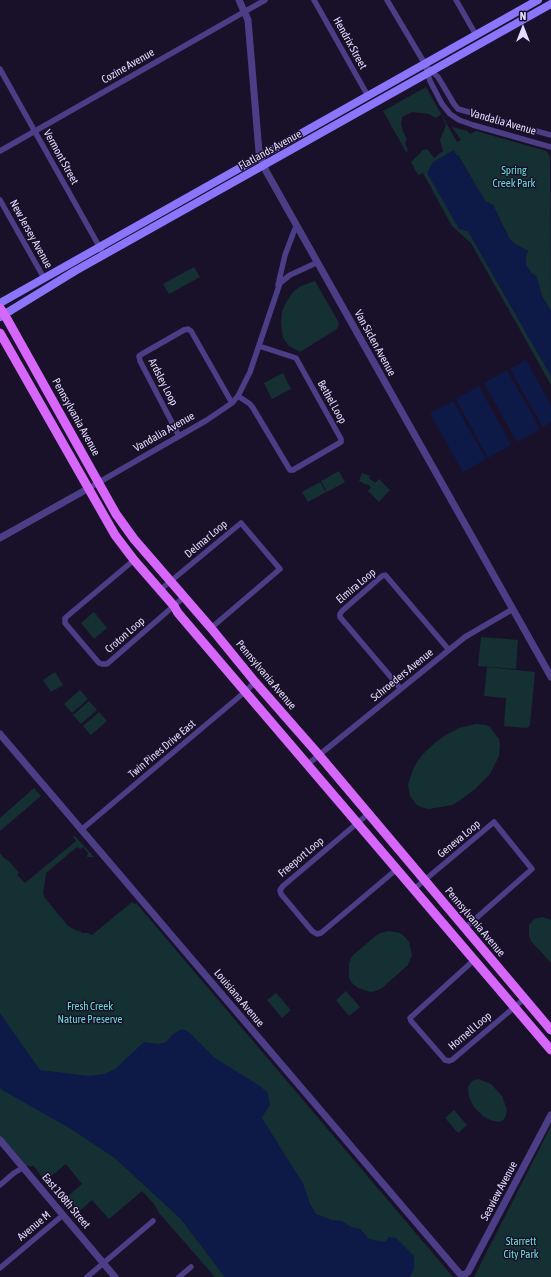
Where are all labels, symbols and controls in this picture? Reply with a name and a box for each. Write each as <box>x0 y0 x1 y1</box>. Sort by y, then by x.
north arrow <box>503 8 543 48</box>
text: N <box>520 10 526 22</box>
street label: Hendrix Street <box>330 15 370 71</box>
street label: Cozine Avenue <box>99 46 157 86</box>
street label: Vandalia Avenue <box>468 106 538 138</box>
street label: Vermont Street <box>41 127 81 187</box>
street label: Flatlands Avenue <box>236 127 304 173</box>
park label: Spring Creek Park <box>493 164 535 190</box>
street label: New Jersey Avenue <box>7 197 55 271</box>
street label: Van Siclen Avenue <box>351 308 399 378</box>
street label: Ardsley Loop <box>145 356 181 408</box>
street label: Pennsylvania Avenue <box>49 376 103 458</box>
street label: Bethel Loop <box>315 378 349 426</box>
street label: Vandalia Avenue <box>131 409 197 455</box>
street label: Delmar Loop <box>182 517 230 561</box>
street label: Elmira Loop <box>334 566 378 606</box>
street label: Croton Loop <box>102 614 148 656</box>
street label: Pennsylvania Avenue <box>233 638 299 712</box>
street label: Schroeders Avenue <box>368 646 436 704</box>
street label: Twin Pines Drive East <box>126 717 198 781</box>
street label: Geneva Loop <box>435 817 483 861</box>
street label: Freeport Loop <box>276 834 326 880</box>
street label: Pennsylvania Avenue <box>442 885 508 959</box>
street label: Louisiana Avenue <box>211 966 267 1030</box>
park label: Fresh Creek Nature Preserve <box>58 1000 122 1026</box>
street label: Hornell Loop <box>446 1009 494 1053</box>
street label: Seaview Avenue <box>478 1159 520 1223</box>
street label: East 108th Street <box>39 1171 93 1231</box>
street label: Avenue M <box>15 1208 53 1244</box>
park label: Starrett City Park <box>503 1235 539 1261</box>

